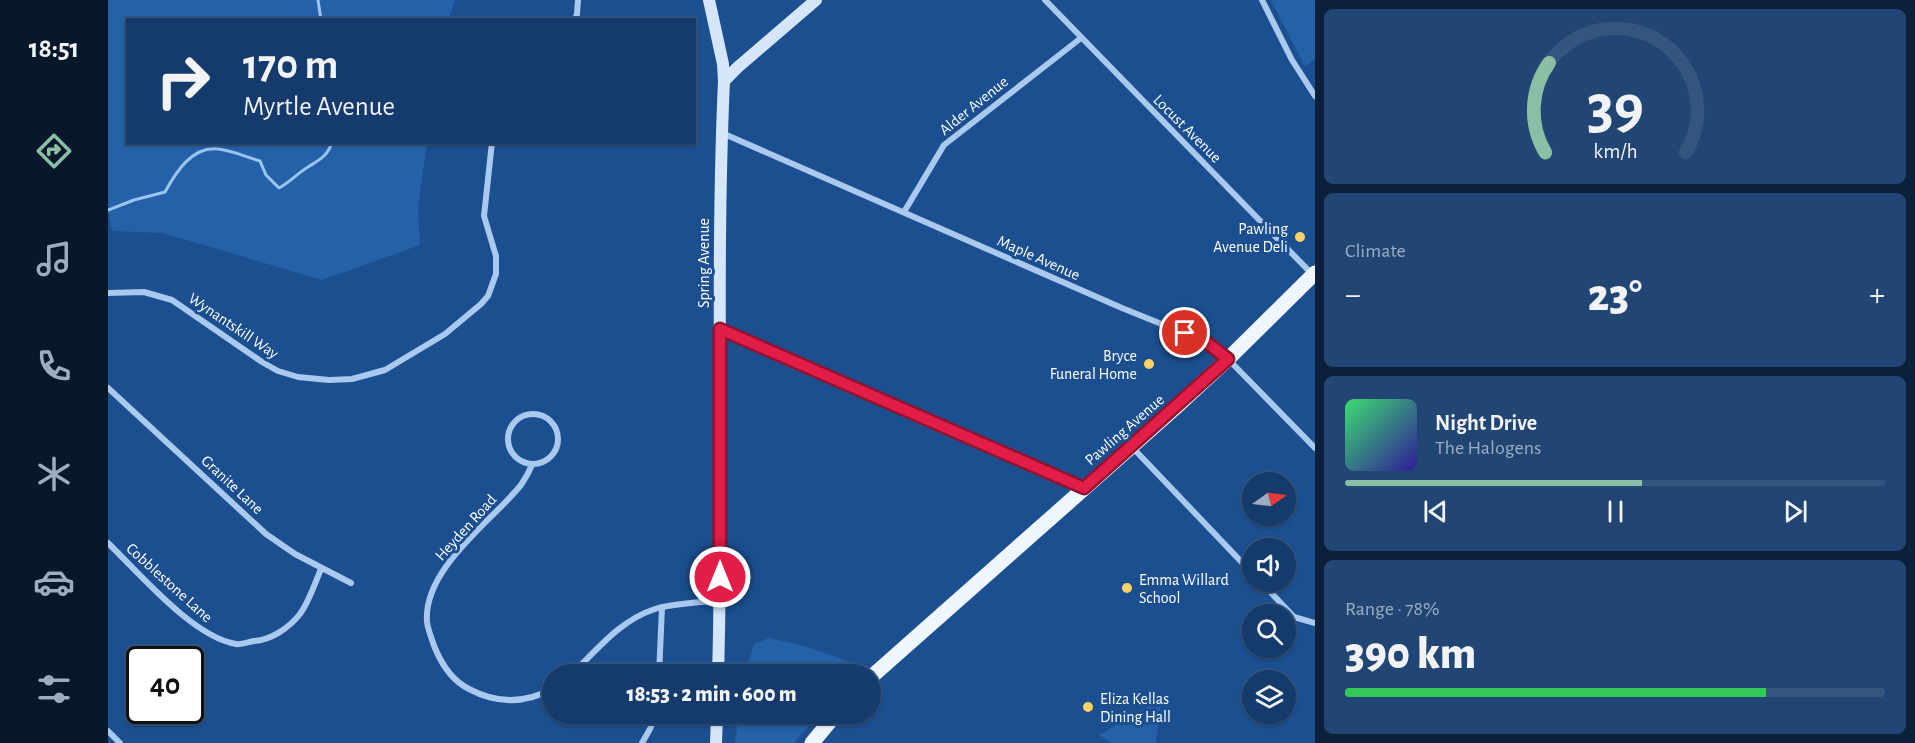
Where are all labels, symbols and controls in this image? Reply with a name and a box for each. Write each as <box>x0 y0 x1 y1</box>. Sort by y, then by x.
text: 18:51 <box>29 35 79 62</box>
icon: right <box>144 42 222 120</box>
text: 170 m <box>243 44 338 86</box>
street label: Alder Avenue <box>936 73 1011 138</box>
text: 39 <box>1586 77 1644 139</box>
street label: Locust Avenue <box>1150 92 1224 166</box>
text: Myrtle Avenue <box>243 93 395 120</box>
icon: directions <box>33 130 75 172</box>
text: km/h <box>1593 142 1637 163</box>
street label: Spring Avenue <box>696 218 712 308</box>
place label: Pawling Avenue Deli <box>1213 221 1288 255</box>
marker: Pawling Avenue Deli <box>1293 230 1307 244</box>
street label: Maple Avenue <box>995 233 1082 283</box>
icon: music <box>33 238 75 280</box>
text: Climate <box>1345 241 1406 261</box>
text: 23° <box>1588 274 1642 319</box>
text: − <box>1345 279 1361 312</box>
text: + <box>1869 279 1885 312</box>
street label: Wynantskill Way <box>185 290 281 363</box>
pin <box>1159 307 1210 358</box>
icon: arrive <box>1168 316 1201 349</box>
icon: phone <box>33 345 75 387</box>
place label: Bryce Funeral Home <box>1050 348 1137 382</box>
marker: Bryce Funeral Home <box>1142 357 1156 371</box>
street label: Pawling Avenue <box>1082 391 1167 468</box>
text: Night Drive <box>1435 412 1537 434</box>
text: The Halogens <box>1435 438 1541 458</box>
street label: Granite Lane <box>198 452 266 517</box>
icon: climate <box>33 453 75 495</box>
north arrow <box>1242 472 1296 526</box>
map controls <box>1242 472 1296 724</box>
street label: Heyden Road <box>432 491 500 565</box>
icon: previous <box>1419 495 1452 528</box>
icon: pause <box>1599 495 1632 528</box>
icon: next <box>1779 495 1812 528</box>
button: sound <box>1242 538 1296 592</box>
street label: Cobblestone Lane <box>123 540 216 625</box>
position arrow <box>688 545 752 609</box>
icon: car <box>33 561 75 603</box>
place label: Emma Willard School <box>1139 572 1229 606</box>
marker: Emma Willard School <box>1120 581 1134 595</box>
text: Range · 78% <box>1345 599 1440 619</box>
button: search <box>1242 604 1296 658</box>
text: 390 km <box>1345 632 1476 677</box>
speed limit sign: 40 <box>126 646 204 724</box>
icon: filters <box>33 668 75 710</box>
button: layers <box>1242 670 1296 724</box>
text: 18:53 · 2 min · 600 m <box>626 683 797 705</box>
place label: Eliza Kellas Dining Hall <box>1100 691 1171 725</box>
marker: Eliza Kellas Dining Hall <box>1081 700 1095 714</box>

